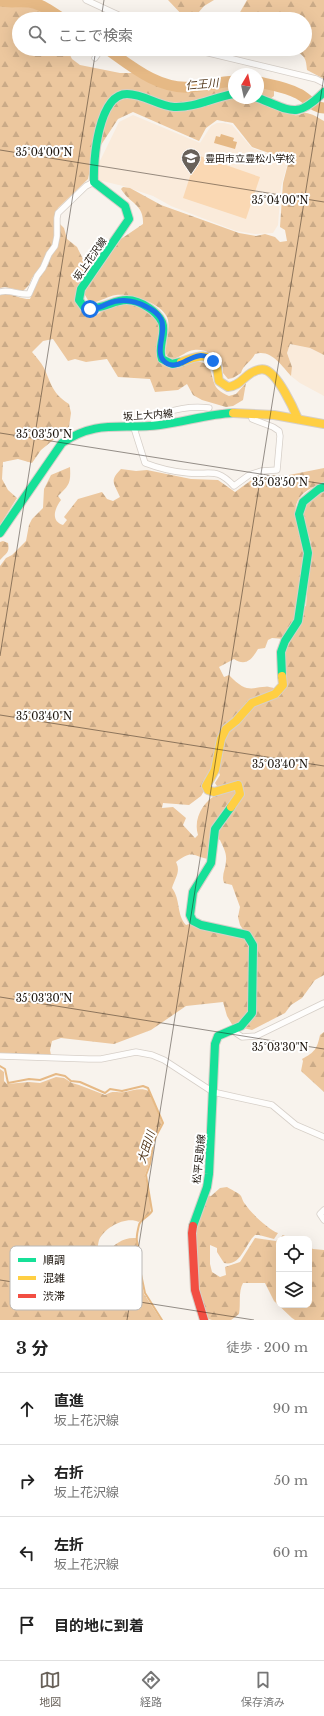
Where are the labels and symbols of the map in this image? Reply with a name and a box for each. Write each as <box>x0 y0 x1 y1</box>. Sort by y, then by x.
north arrow <box>228 68 264 104</box>
water label: 仁王川 <box>185 76 220 92</box>
text: 35°04'00"N <box>15 146 73 159</box>
school or university icon: 豊田市立豊松小学校 <box>180 147 202 175</box>
place label: 豊田市立豊松小学校 <box>205 152 295 165</box>
text: 35°04'00"N <box>251 194 309 207</box>
street label: 坂上花沢線 <box>70 235 110 283</box>
route start <box>81 300 99 318</box>
route end <box>204 352 222 370</box>
street label: 坂上大内線 <box>123 407 173 423</box>
text: 35°03'50"N <box>16 428 72 441</box>
text: 35°03'50"N <box>252 476 308 489</box>
text: 35°03'40"N <box>16 710 72 723</box>
text: 35°03'40"N <box>252 758 308 771</box>
text: 35°03'30"N <box>16 992 72 1005</box>
text: 35°03'30"N <box>252 1041 308 1054</box>
water label: 大田川 <box>134 1128 158 1165</box>
street label: 松平足助線 <box>190 1133 208 1185</box>
legend <box>10 1246 142 1310</box>
text: 順調 <box>43 1253 65 1267</box>
text: 混雑 <box>43 1271 65 1285</box>
text: 渋滞 <box>43 1289 65 1303</box>

